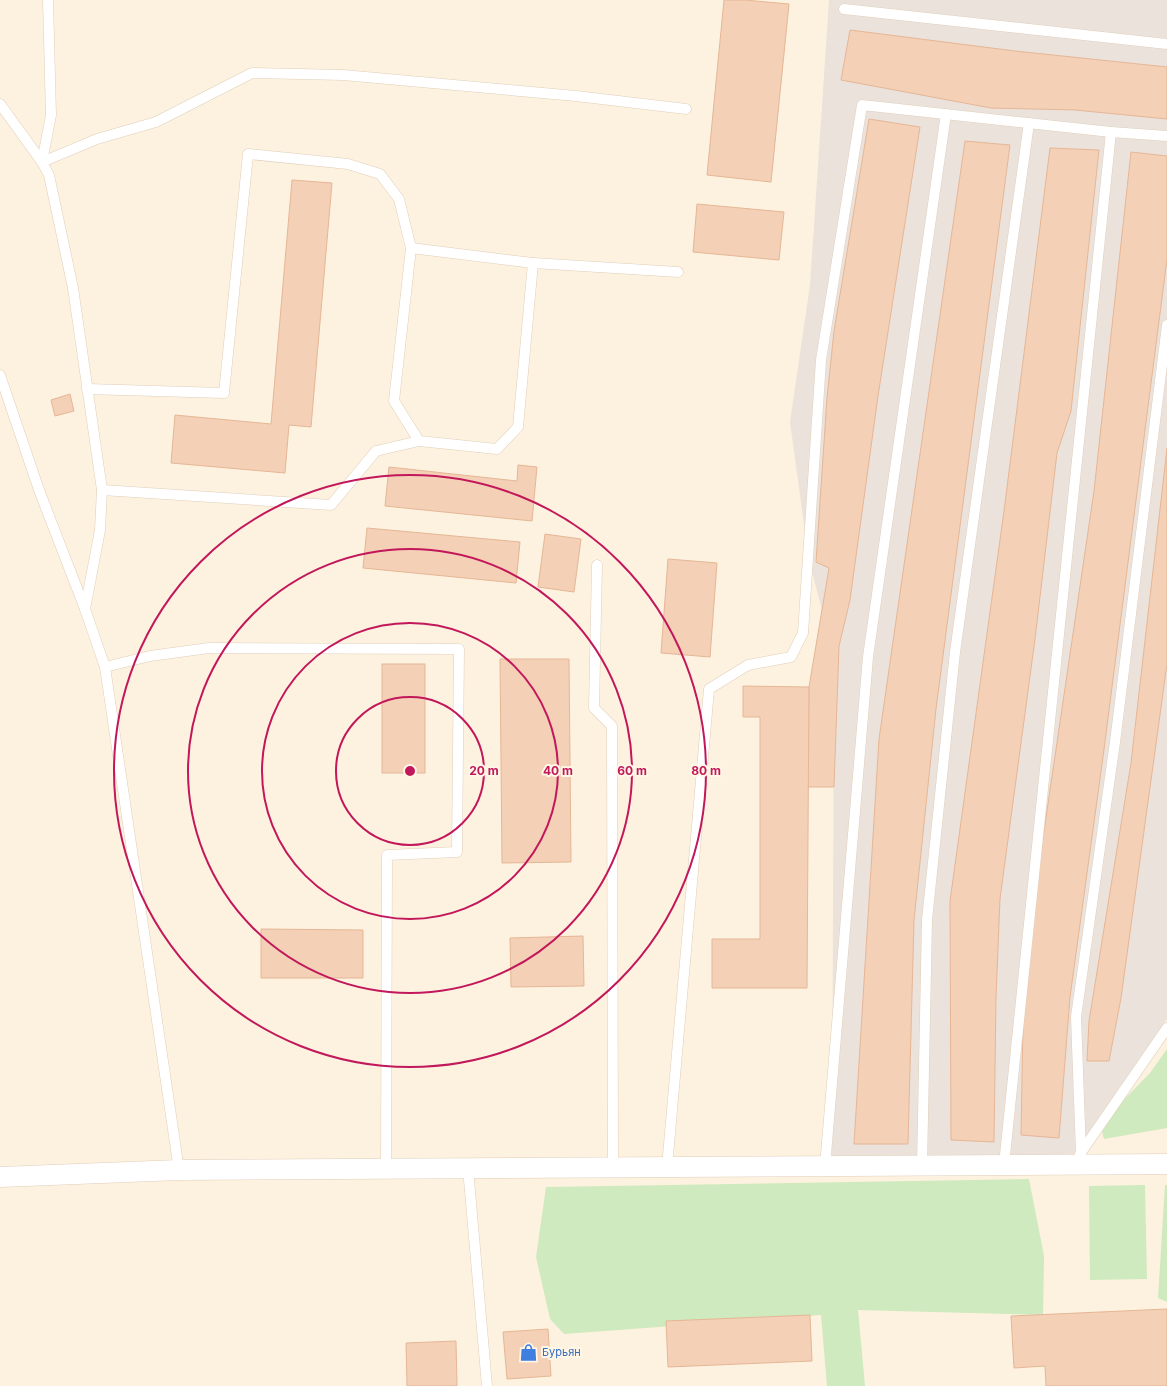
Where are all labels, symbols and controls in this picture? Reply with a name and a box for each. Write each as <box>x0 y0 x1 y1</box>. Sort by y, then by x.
text: 20 m <box>469 763 499 778</box>
text: 40 m <box>543 763 573 778</box>
text: 60 m <box>617 763 647 778</box>
text: 80 m <box>691 763 721 778</box>
centre of rings <box>403 764 417 778</box>
shop icon: Бурьян <box>519 1342 539 1362</box>
place label: Бурьян <box>542 1345 581 1359</box>

